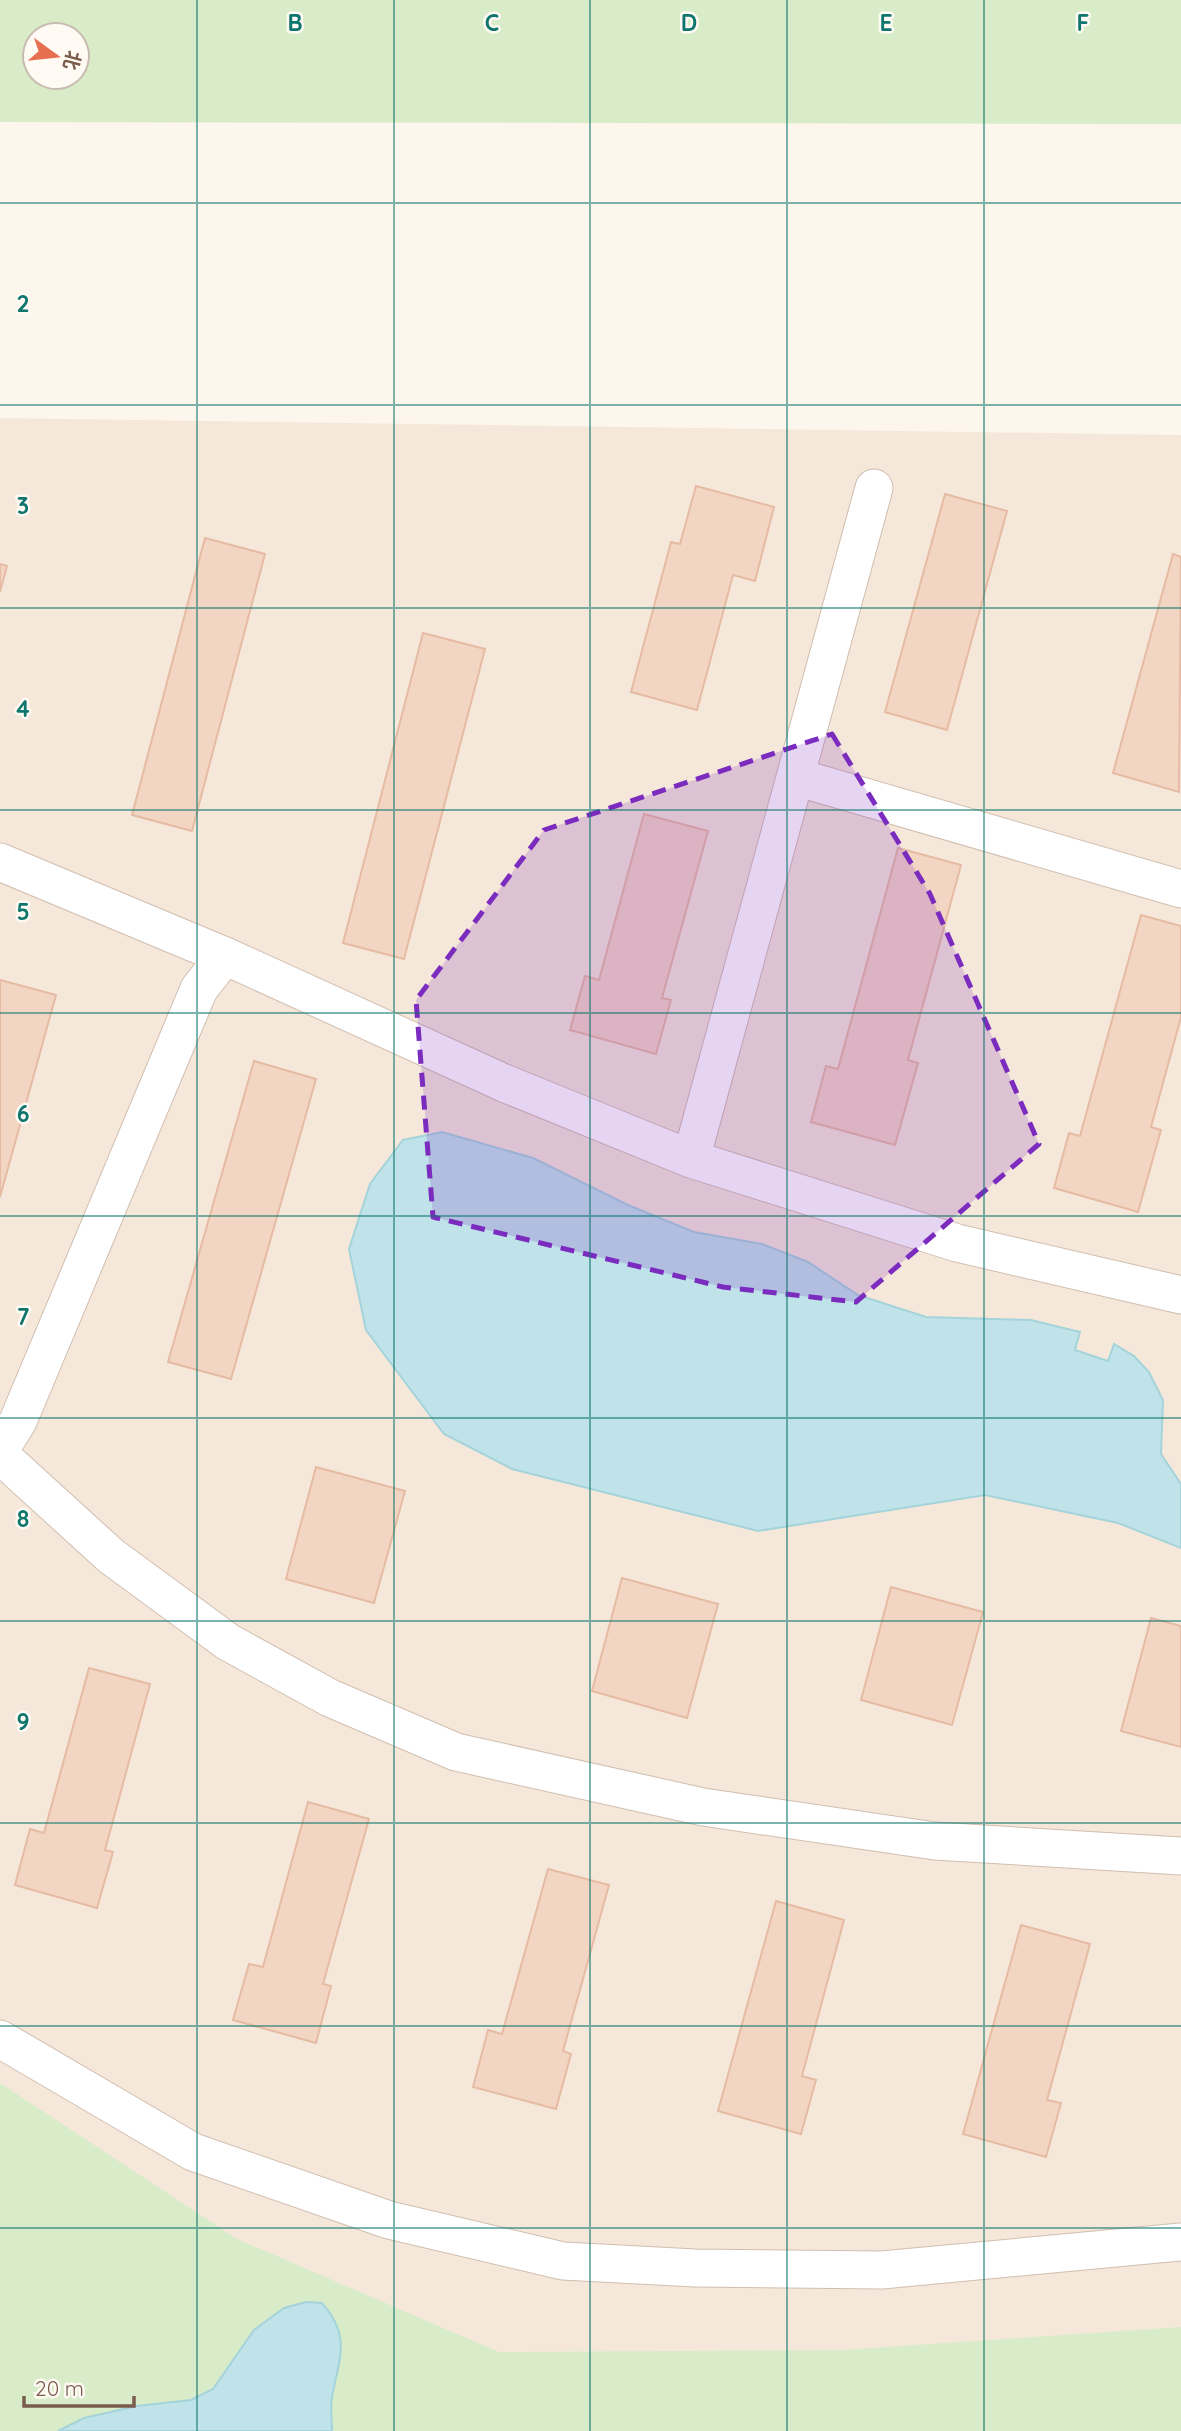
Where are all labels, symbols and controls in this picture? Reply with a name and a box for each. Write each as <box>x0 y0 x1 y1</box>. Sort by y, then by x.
text: B <box>287 8 303 37</box>
text: C <box>485 8 499 37</box>
text: D <box>681 8 697 37</box>
text: E <box>879 8 893 37</box>
text: F <box>1077 8 1089 37</box>
north arrow <box>21 21 91 91</box>
text: 北 <box>58 48 86 73</box>
text: 2 <box>16 289 30 318</box>
text: 3 <box>17 491 29 520</box>
text: 4 <box>16 694 30 723</box>
text: 5 <box>16 897 30 926</box>
text: 6 <box>17 1099 29 1128</box>
text: 7 <box>17 1302 30 1331</box>
text: 8 <box>17 1504 29 1533</box>
text: 9 <box>16 1707 30 1736</box>
scale bar <box>24 2364 135 2408</box>
text: 20 m <box>35 2375 84 2401</box>

